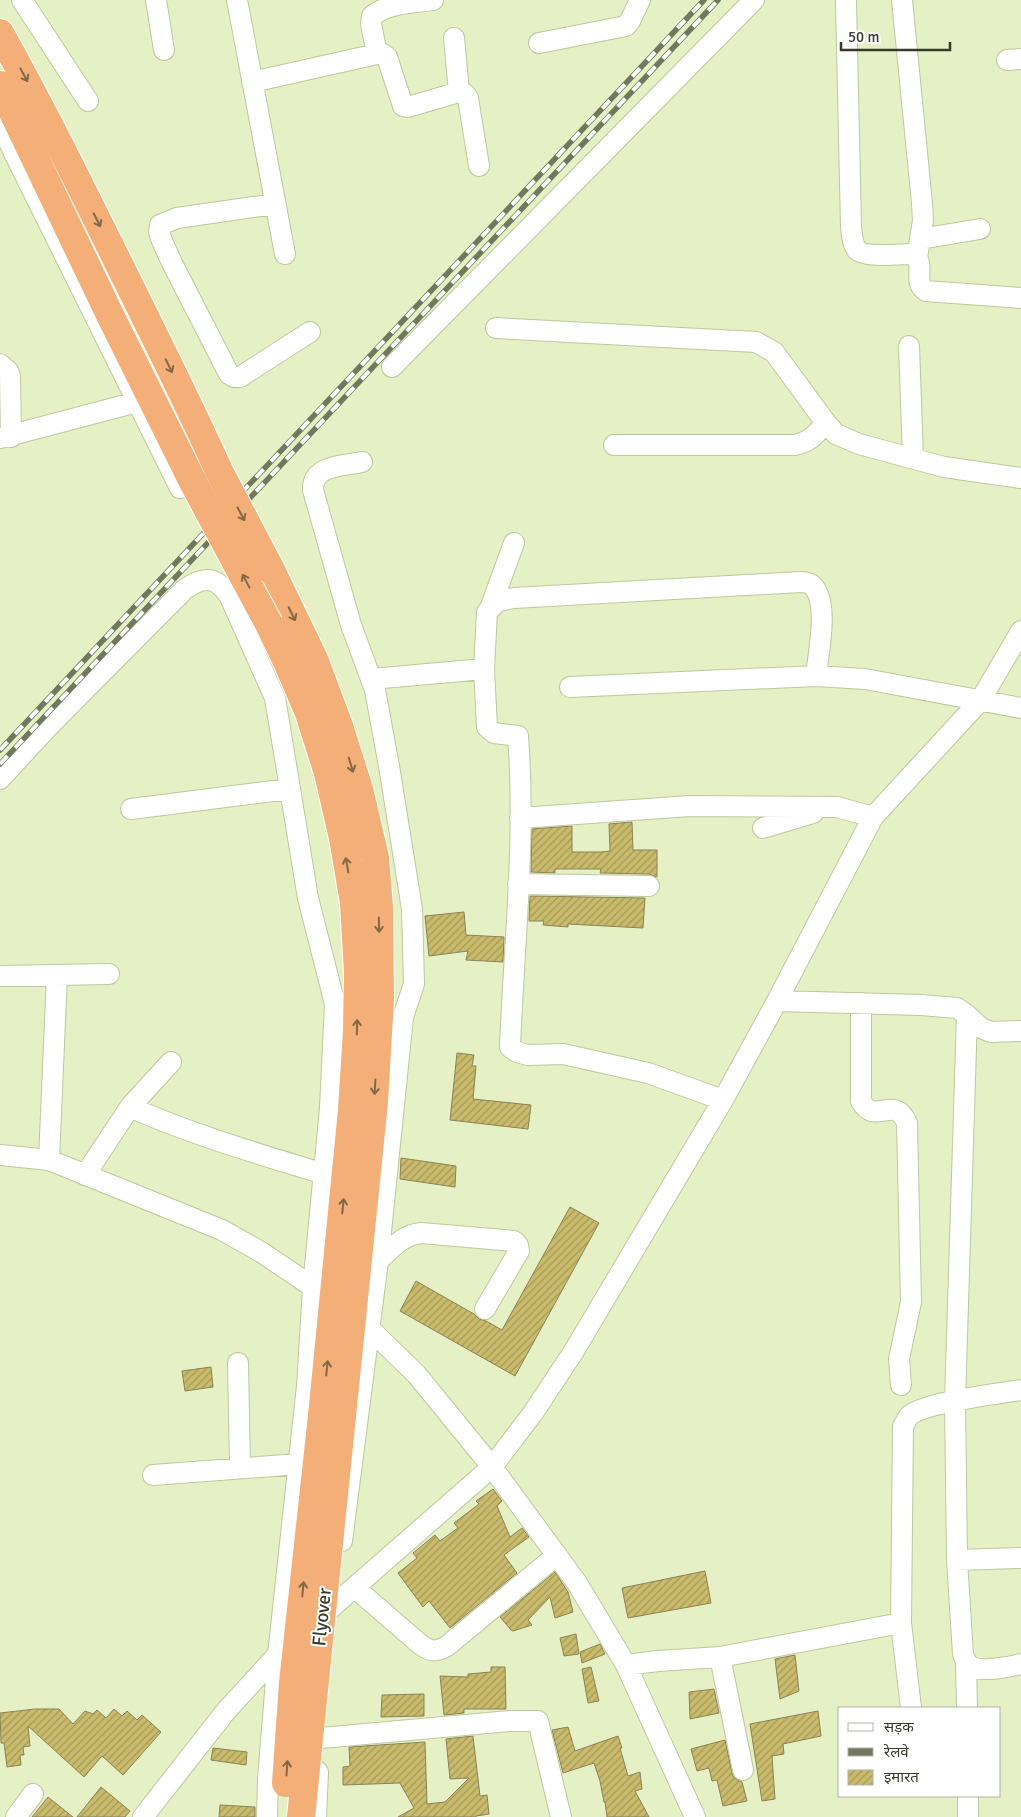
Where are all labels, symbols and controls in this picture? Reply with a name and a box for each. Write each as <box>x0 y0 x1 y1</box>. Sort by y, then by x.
scale bar <box>841 20 950 52</box>
text: 50 m <box>848 28 879 46</box>
one-way arrow <box>19 68 29 82</box>
one-way arrow <box>93 212 102 227</box>
one-way arrow <box>165 358 175 373</box>
one-way arrow <box>237 506 246 521</box>
one-way arrow <box>240 574 250 589</box>
one-way arrow <box>288 606 298 621</box>
one-way arrow <box>347 757 357 773</box>
one-way arrow <box>342 857 352 873</box>
one-way arrow <box>374 916 384 932</box>
one-way arrow <box>352 1019 362 1036</box>
one-way arrow <box>370 1079 379 1095</box>
one-way arrow <box>338 1198 348 1214</box>
one-way arrow <box>322 1360 332 1376</box>
one-way arrow <box>298 1581 308 1597</box>
street label: Flyover <box>307 1587 337 1647</box>
legend <box>838 1707 1001 1797</box>
text: सड़क <box>884 1718 914 1736</box>
text: रेलवे <box>883 1743 909 1761</box>
one-way arrow <box>282 1761 291 1777</box>
text: इमारत <box>884 1768 919 1786</box>

